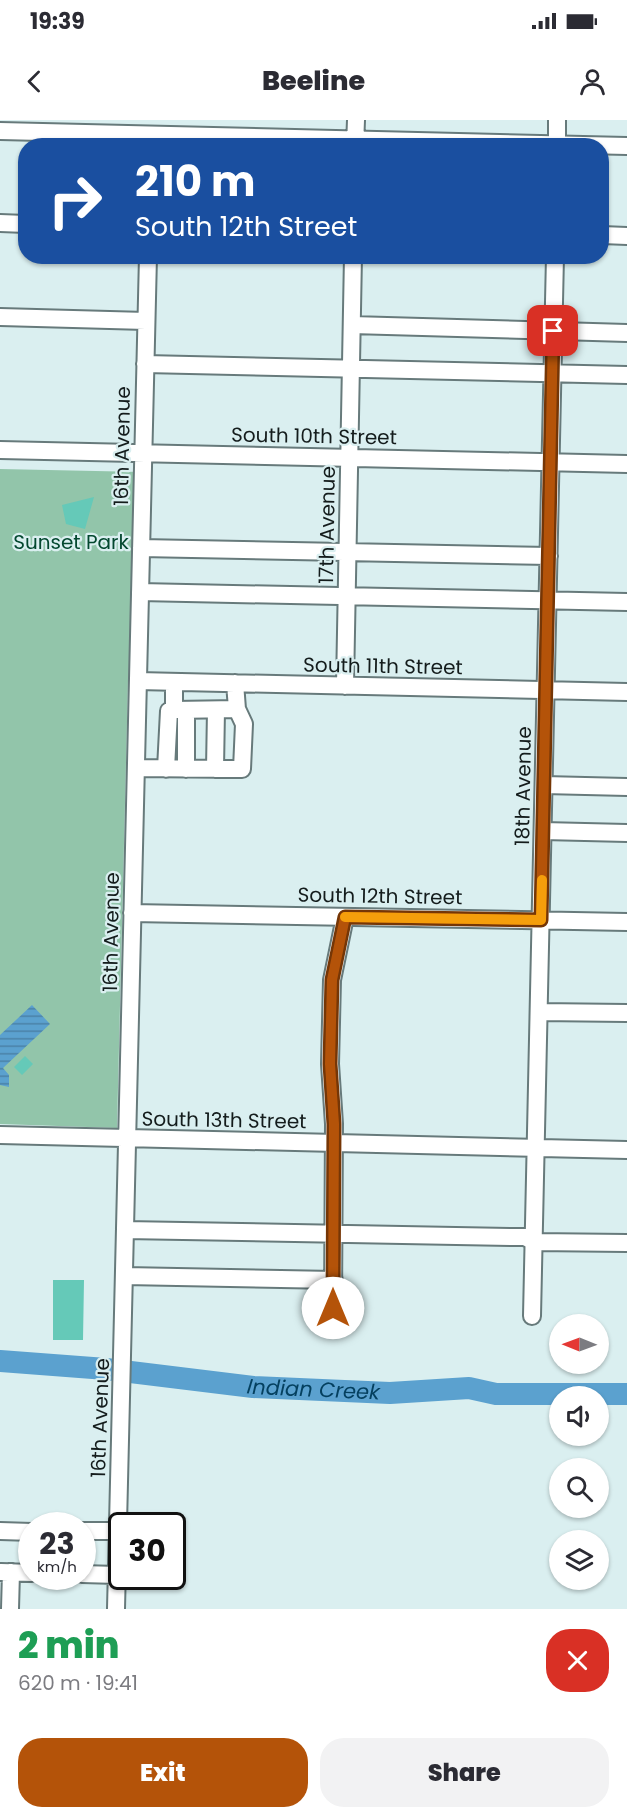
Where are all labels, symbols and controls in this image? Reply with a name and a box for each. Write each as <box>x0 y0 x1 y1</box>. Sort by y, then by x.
text: 19:39 <box>30 6 85 37</box>
text: Beeline <box>262 62 365 99</box>
icon: back <box>18 65 51 98</box>
icon: person <box>576 65 609 98</box>
text: 210 m <box>135 152 256 211</box>
icon: right <box>36 162 114 240</box>
text: South 12th Street <box>135 208 357 245</box>
pin <box>527 305 578 356</box>
icon: arrive <box>536 314 569 347</box>
street label: 16th Avenue <box>107 386 137 506</box>
street label: South 10th Street <box>231 421 397 451</box>
street label: 17th Avenue <box>312 466 342 584</box>
park label: Sunset Park <box>13 528 130 556</box>
street label: South 11th Street <box>303 651 463 681</box>
street label: 18th Avenue <box>508 726 538 846</box>
street label: 16th Avenue <box>96 872 126 992</box>
street label: South 12th Street <box>297 881 463 911</box>
street label: South 13th Street <box>141 1105 307 1135</box>
position arrow <box>301 1276 365 1340</box>
north arrow <box>549 1314 609 1374</box>
map controls <box>549 1314 609 1590</box>
street label: 16th Avenue <box>84 1358 116 1478</box>
water label: Indian Creek <box>246 1371 382 1407</box>
button: sound <box>549 1386 609 1446</box>
button: search <box>549 1458 609 1518</box>
speed limit sign: 30 <box>108 1512 186 1590</box>
text: 23 <box>39 1522 75 1565</box>
button: layers <box>549 1530 609 1590</box>
text: km/h <box>37 1556 77 1577</box>
text: 2 min <box>18 1620 120 1671</box>
button: close <box>546 1629 609 1692</box>
text: 620 m · 19:41 <box>18 1669 138 1697</box>
button: Exit <box>18 1738 308 1807</box>
button: Share <box>320 1738 609 1807</box>

